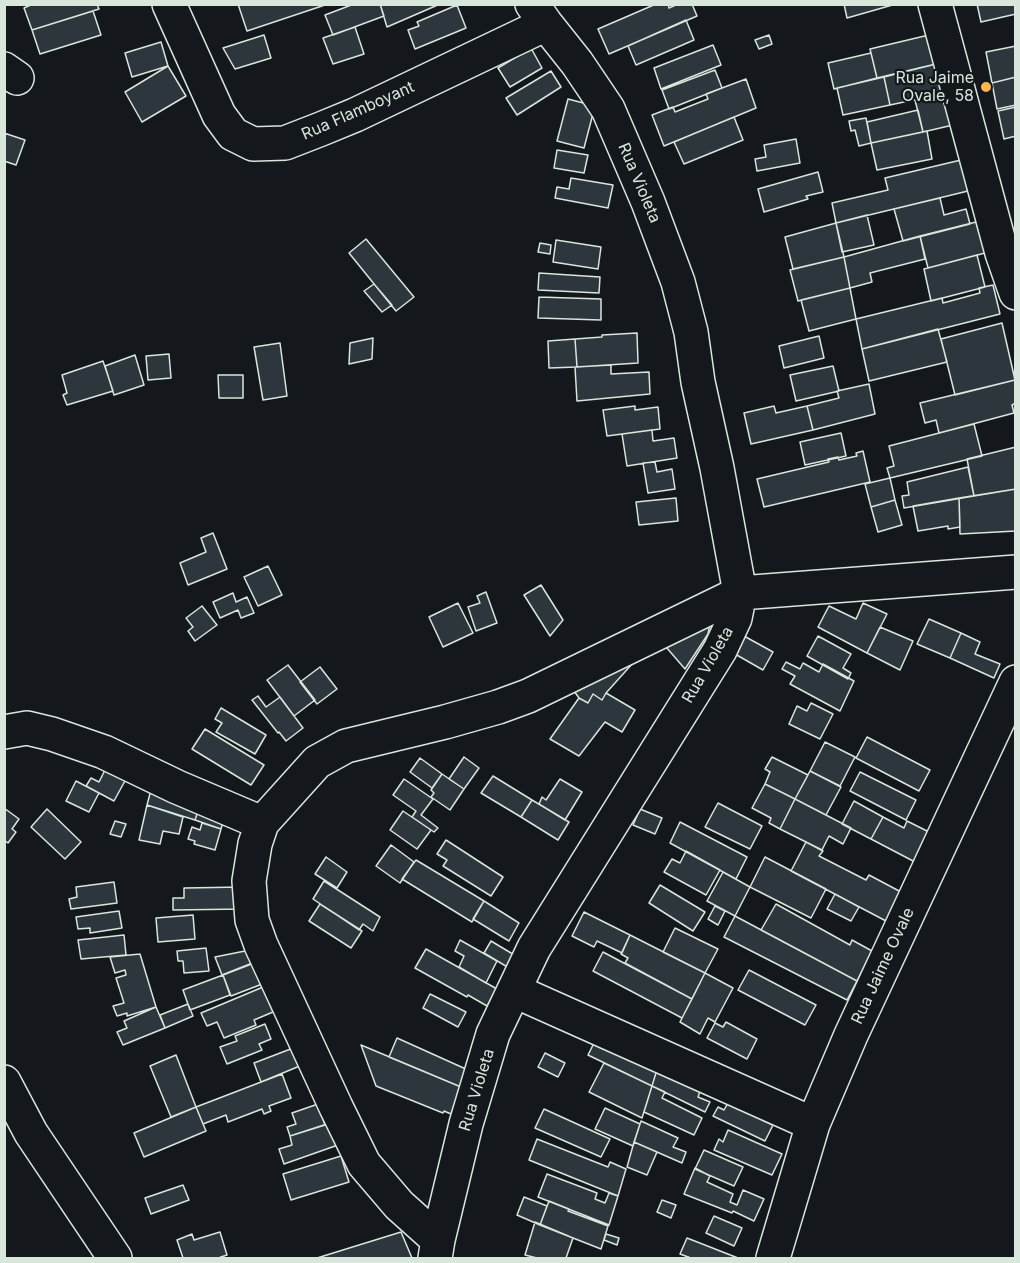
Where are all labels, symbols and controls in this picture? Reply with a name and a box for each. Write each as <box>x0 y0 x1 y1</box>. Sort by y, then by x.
place label: Rua Jaime Ovale, 58 <box>895 68 974 106</box>
street label: Rua Flamboyant <box>299 78 417 144</box>
marker: Rua Jaime Ovale, 58 <box>979 80 993 94</box>
street label: Rua Violeta <box>614 140 664 226</box>
street label: Rua Violeta <box>678 623 738 707</box>
street label: Rua Jaime Ovale <box>848 905 918 1027</box>
street label: Rua Violeta <box>455 1046 499 1134</box>

